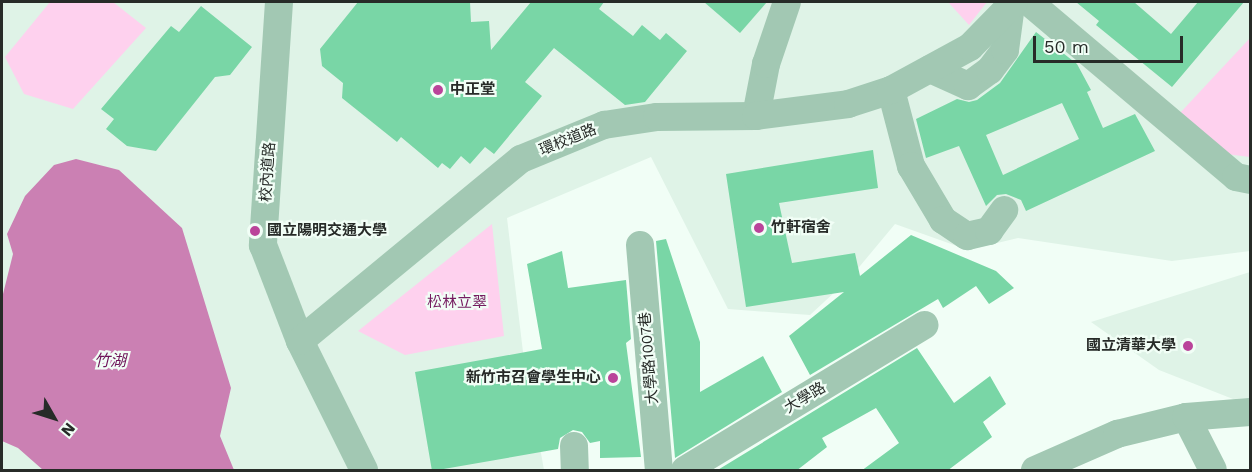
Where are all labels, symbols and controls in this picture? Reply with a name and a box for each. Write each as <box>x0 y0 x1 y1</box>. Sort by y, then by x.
scale bar <box>1036 24 1186 62</box>
text: 50 m <box>1044 36 1089 57</box>
place label: 中正堂 <box>450 81 495 99</box>
marker: 中正堂 <box>431 83 445 97</box>
street label: 環校道路 <box>537 120 599 160</box>
street label: 校內道路 <box>257 141 279 203</box>
place label: 竹軒宿舍 <box>771 219 831 237</box>
marker: 竹軒宿舍 <box>752 221 766 235</box>
place label: 國立陽明交通大學 <box>267 222 387 240</box>
marker: 國立陽明交通大學 <box>248 224 262 238</box>
park label: 松林立翠 <box>427 294 487 312</box>
street label: 大學路1007巷 <box>636 311 662 405</box>
place label: 國立清華大學 <box>1086 337 1176 355</box>
marker: 國立清華大學 <box>1181 339 1195 353</box>
water label: 竹湖 <box>94 351 126 371</box>
place label: 新竹市召會學生中心 <box>466 369 601 387</box>
marker: 新竹市召會學生中心 <box>606 371 620 385</box>
street label: 大學路 <box>781 379 829 417</box>
north arrow <box>24 388 84 448</box>
text: N <box>57 419 79 440</box>

